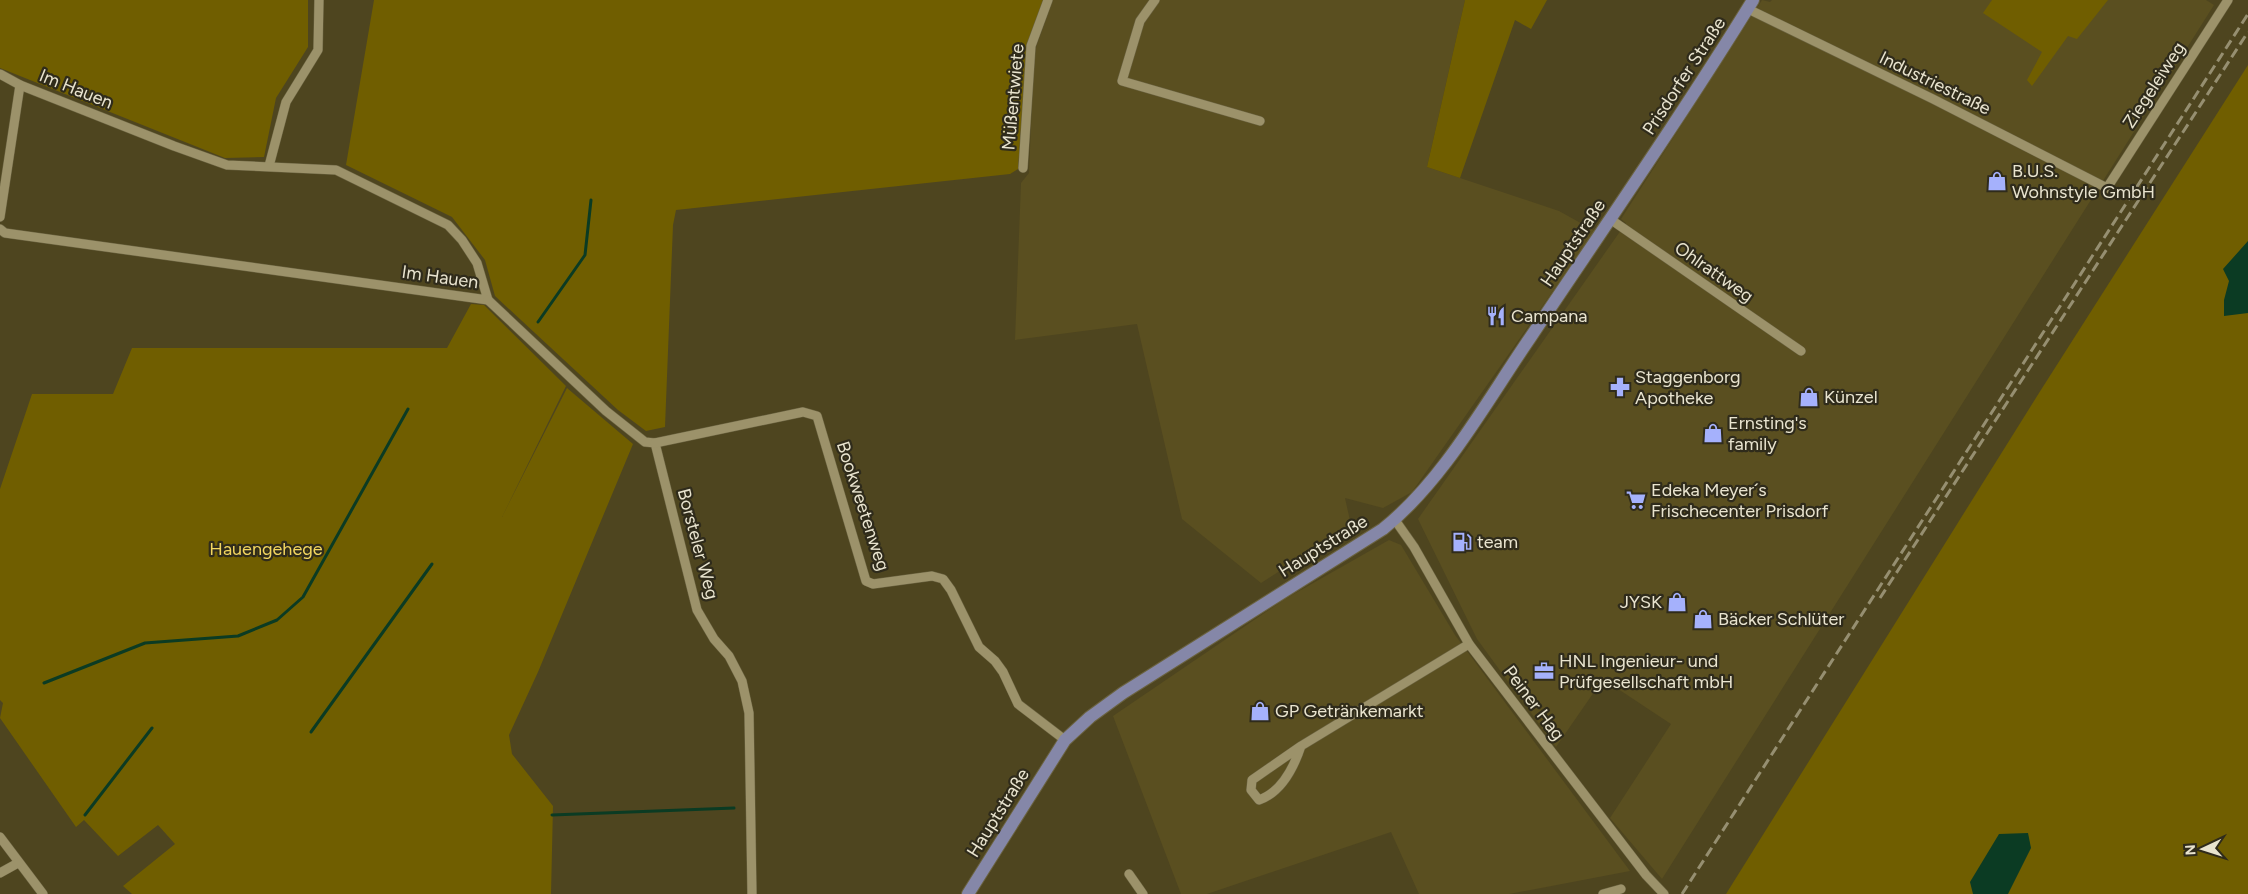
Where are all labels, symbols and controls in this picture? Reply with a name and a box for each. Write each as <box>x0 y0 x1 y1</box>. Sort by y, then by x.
street label: Prisdorfer Straße <box>1638 13 1730 139</box>
street label: Ziegeleiweg <box>2118 38 2190 132</box>
street label: Müßentwiete <box>997 43 1029 151</box>
street label: Industriestraße <box>1876 47 1994 120</box>
street label: Im Hauen <box>36 64 116 114</box>
place label: B.U.S. Wohnstyle GmbH <box>2012 160 2155 203</box>
shop icon: B.U.S. Wohnstyle GmbH <box>1986 170 2008 192</box>
street label: Hauptstraße <box>1536 195 1610 291</box>
street label: Ohlrattweg <box>1670 237 1758 307</box>
street label: Im Hauen <box>400 261 480 293</box>
restaurant icon: Campana <box>1485 305 1507 327</box>
place label: Campana <box>1511 305 1588 327</box>
place label: Staggenborg Apotheke <box>1635 366 1741 409</box>
pharmacy icon: Staggenborg Apotheke <box>1609 376 1631 398</box>
shop icon: Künzel <box>1798 386 1820 408</box>
place label: Künzel <box>1824 386 1878 408</box>
place label: Ernsting's family <box>1728 412 1807 455</box>
shop icon: Ernsting's family <box>1702 422 1724 444</box>
street label: Bookweetenweg <box>832 438 894 574</box>
place label: Edeka Meyer´s Frischecenter Prisdorf <box>1651 479 1829 522</box>
street label: Borsteler Weg <box>673 486 723 602</box>
supermarket icon: Edeka Meyer´s Frischecenter Prisdorf <box>1625 489 1647 511</box>
street label: Hauptstraße <box>1275 510 1372 582</box>
fuel station icon: team <box>1451 531 1473 553</box>
place label: team <box>1477 531 1518 553</box>
park label: Hauengehege <box>209 538 323 560</box>
place label: JYSK <box>1620 591 1662 613</box>
shop icon: JYSK <box>1666 591 1688 613</box>
shop icon: Bäcker Schlüter <box>1692 608 1714 630</box>
place label: Bäcker Schlüter <box>1718 608 1844 630</box>
place label: HNL Ingenieur- und Prüfgesellschaft mbH <box>1559 650 1733 693</box>
office icon: HNL Ingenieur- und Prüfgesellschaft mbH <box>1533 660 1555 682</box>
street label: Peiner Hag <box>1499 661 1569 745</box>
shop icon: GP Getränkemarkt <box>1249 700 1271 722</box>
place label: GP Getränkemarkt <box>1275 700 1424 722</box>
street label: Hauptstraße <box>962 764 1034 861</box>
north arrow <box>2178 824 2228 874</box>
text: N <box>2182 844 2199 856</box>

